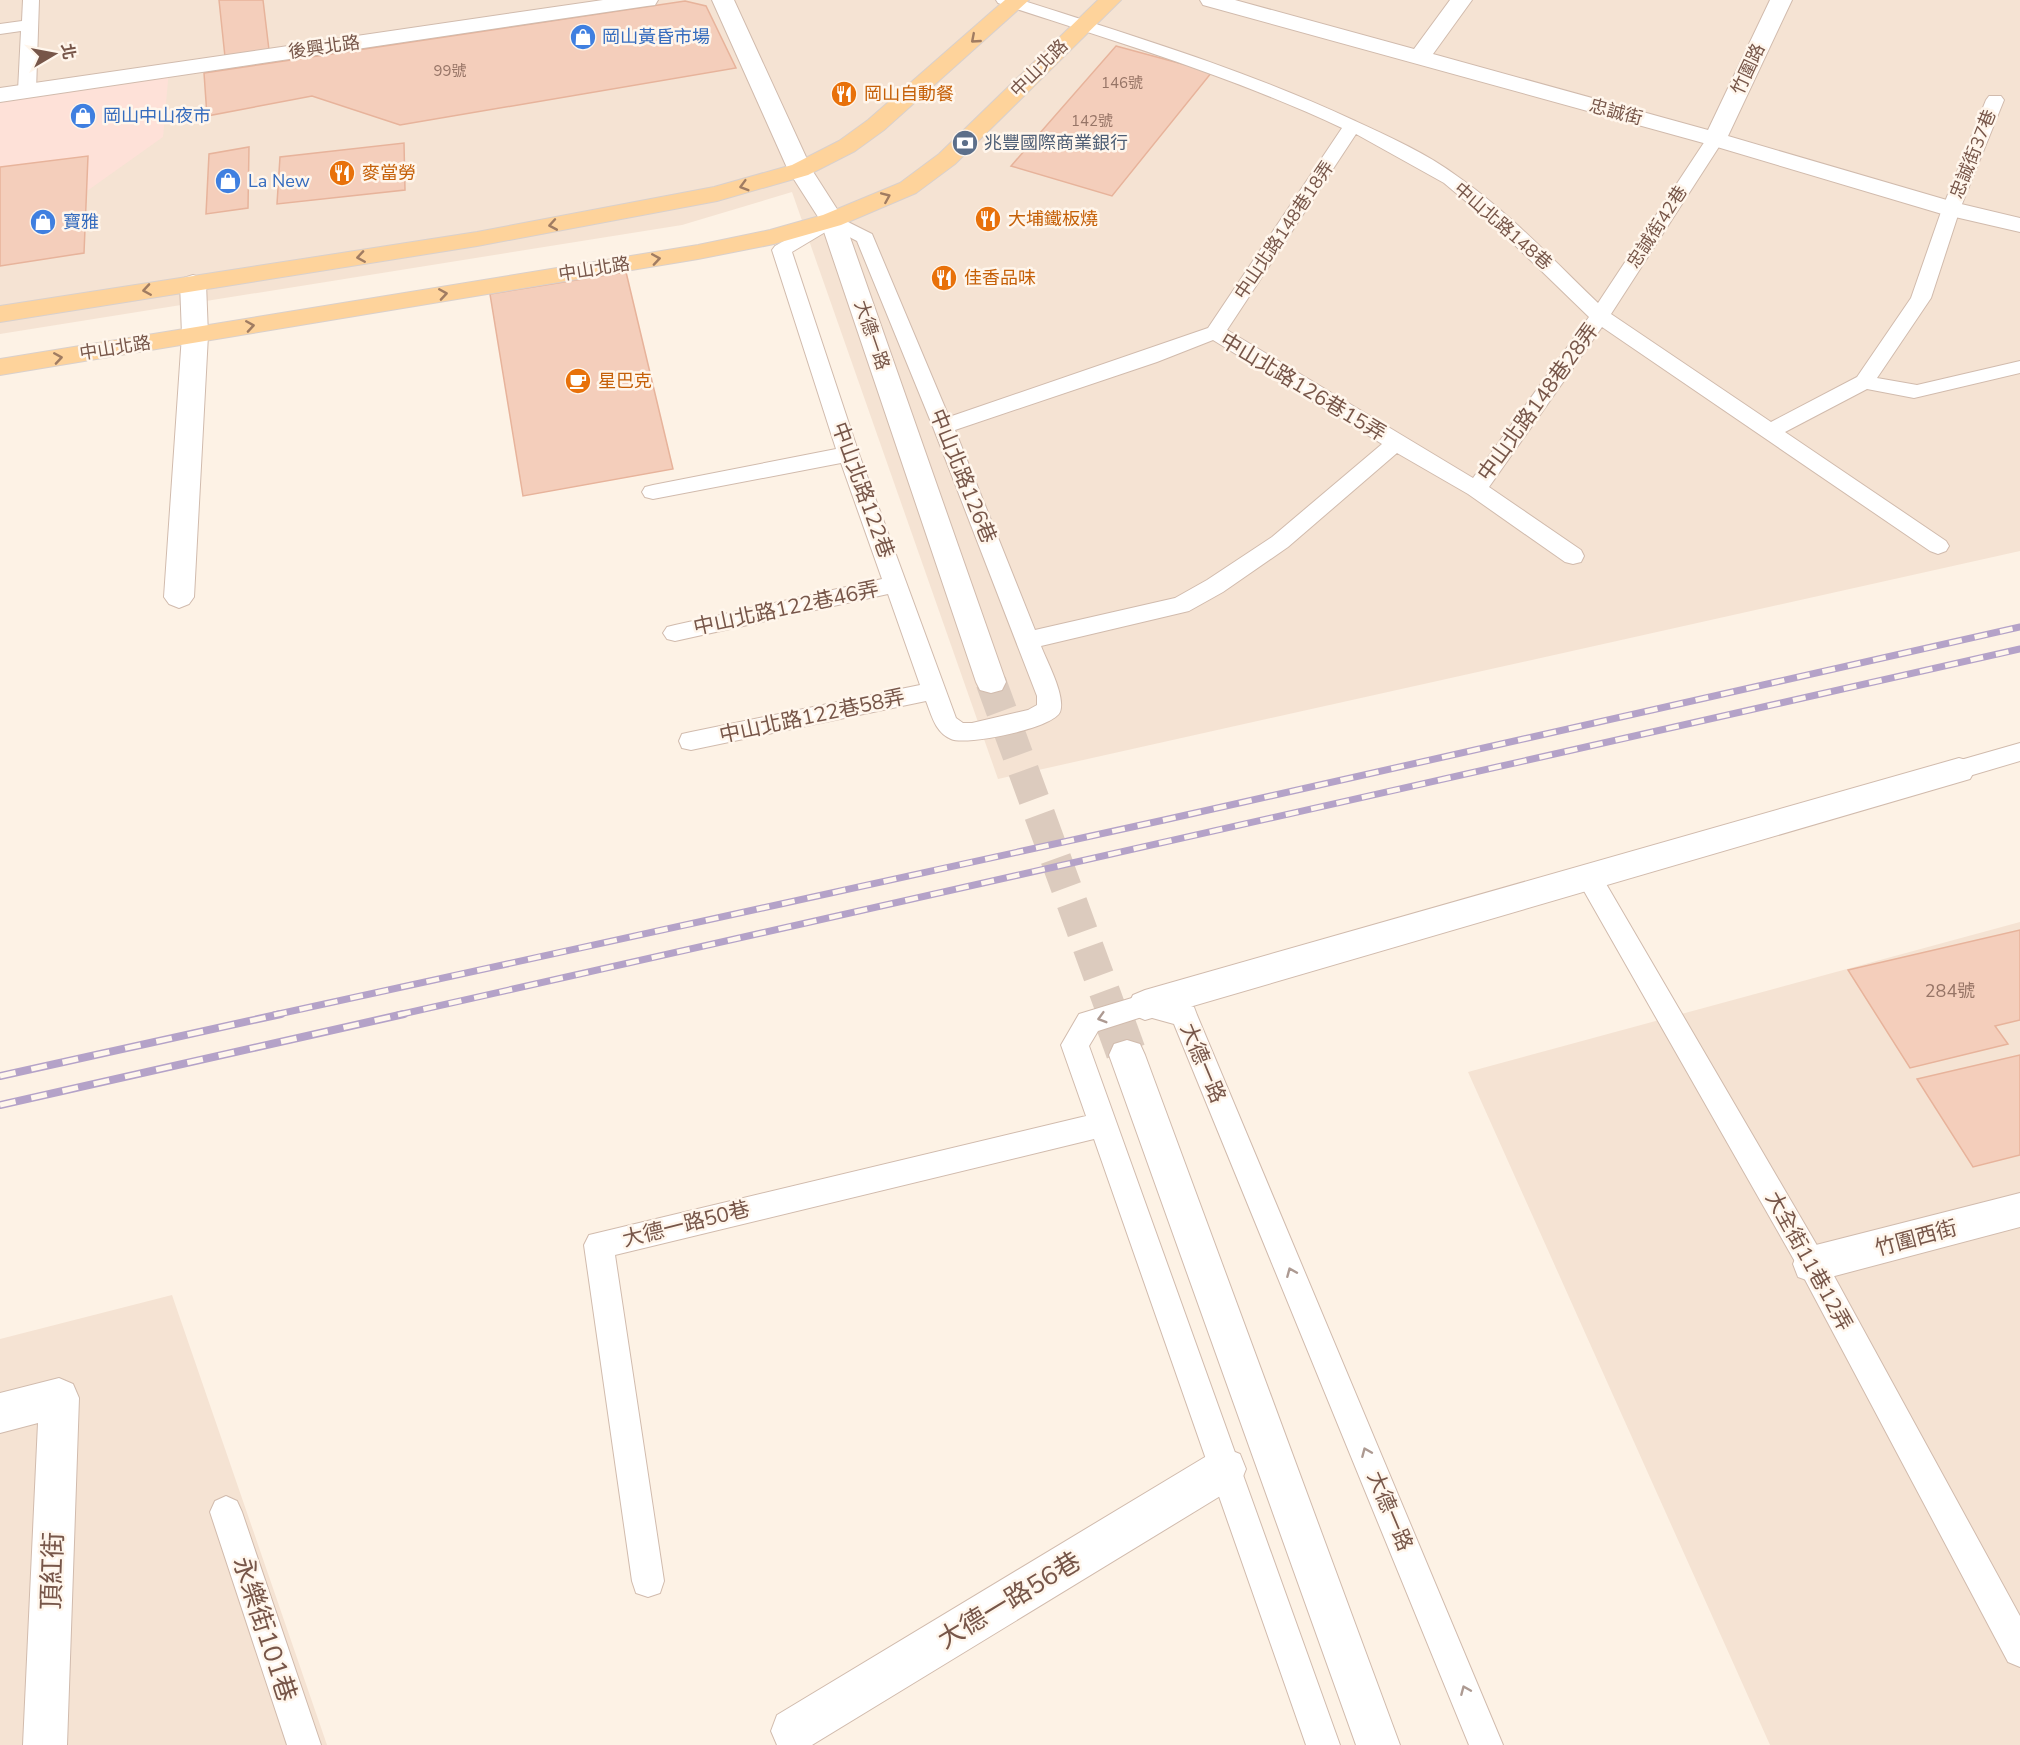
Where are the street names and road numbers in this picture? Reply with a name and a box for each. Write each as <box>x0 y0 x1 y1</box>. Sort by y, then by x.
street label: 後興北路 <box>287 30 361 64</box>
street label: 中山北路 <box>1005 34 1073 102</box>
street label: 竹圍路 <box>1726 39 1770 99</box>
street label: 忠誠街 <box>1587 93 1645 131</box>
street label: 忠誠街37巷 <box>1944 106 2002 202</box>
street label: 中山北路148巷18弄 <box>1229 156 1339 304</box>
street label: 中山北路148巷 <box>1449 177 1557 275</box>
street label: 忠誠街42巷 <box>1621 181 1693 273</box>
street label: 中山北路 <box>557 252 631 286</box>
street label: 大德一路 <box>849 297 895 373</box>
street label: 中山北路148巷28弄 <box>1471 317 1605 487</box>
street label: 中山北路126巷15弄 <box>1215 326 1391 448</box>
street label: 中山北路 <box>78 331 152 365</box>
street label: 中山北路126巷 <box>923 405 1003 547</box>
street label: 中山北路122巷 <box>825 418 901 562</box>
street label: 中山北路122巷46弄 <box>691 575 881 641</box>
street label: 中山北路122巷58弄 <box>717 683 907 749</box>
street label: 大德一路 <box>1174 1019 1232 1107</box>
street label: 大全街11巷12弄 <box>1759 1186 1859 1336</box>
street label: 大德一路50巷 <box>619 1195 753 1253</box>
street label: 竹圍西街 <box>1872 1214 1960 1262</box>
street label: 大德一路 <box>1361 1467 1419 1555</box>
street label: 頂紅街 <box>34 1531 71 1611</box>
street label: 大德一路56巷 <box>931 1544 1087 1657</box>
street label: 永樂街101巷 <box>225 1552 304 1706</box>

